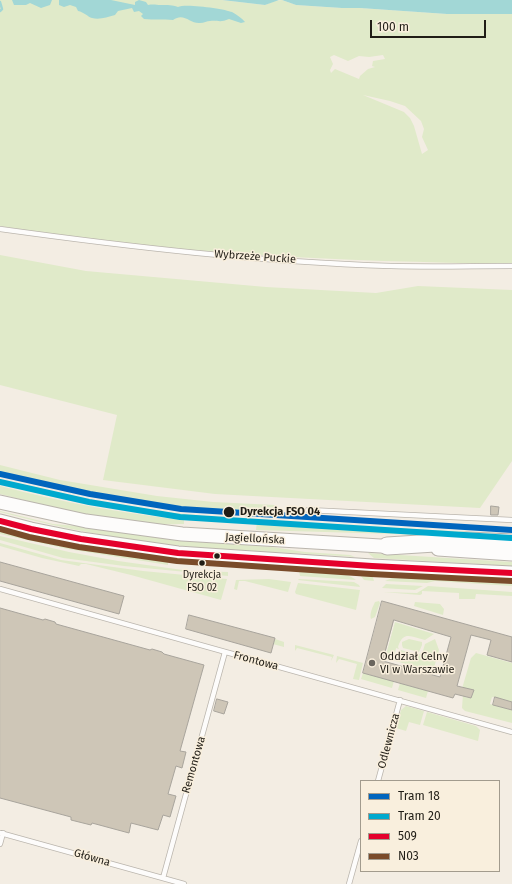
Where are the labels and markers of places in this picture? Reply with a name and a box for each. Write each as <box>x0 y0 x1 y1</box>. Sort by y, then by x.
marker: Dyrekcja FSO 04 <box>222 505 236 519</box>
place label: Dyrekcja FSO 04 <box>240 505 320 519</box>
unlabelled marker <box>212 551 222 561</box>
marker: Dyrekcja FSO 02 <box>197 558 207 568</box>
place label: Dyrekcja FSO 02 <box>183 569 221 592</box>
place label: Oddział Celny VI w Warszawie <box>380 650 455 676</box>
marker: Oddział Celny VI w Warszawie <box>367 658 377 668</box>

